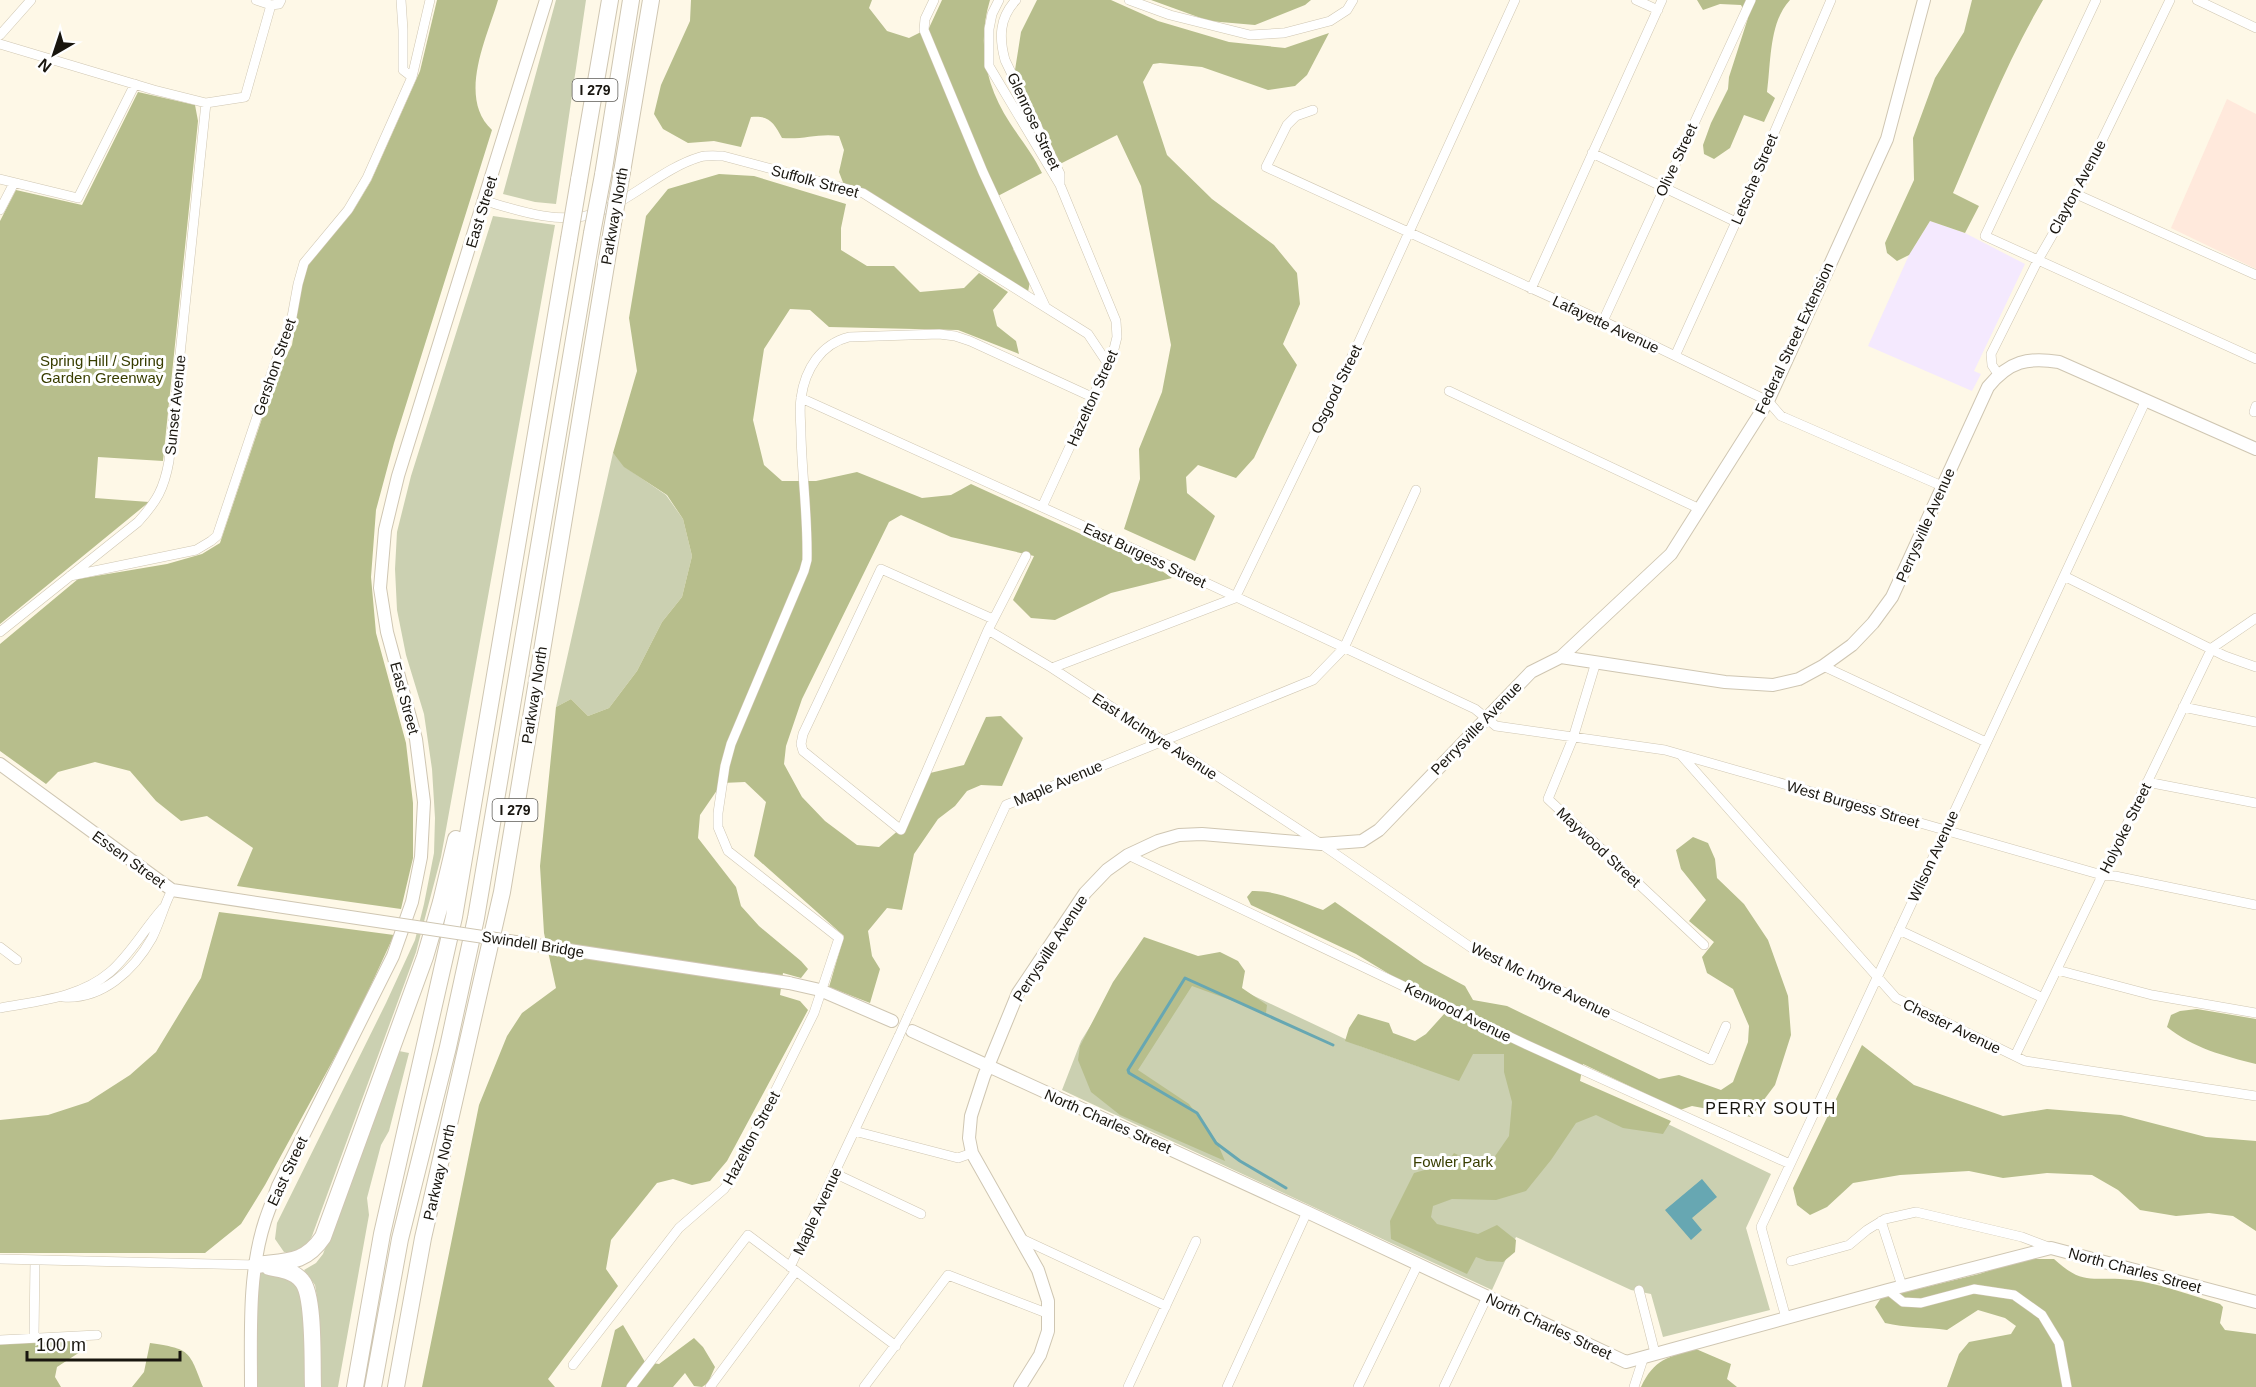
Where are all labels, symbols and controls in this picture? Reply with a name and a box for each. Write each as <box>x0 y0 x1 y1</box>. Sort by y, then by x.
north arrow <box>24 24 84 84</box>
text: N <box>35 55 55 76</box>
street label: Glenrose Street <box>1004 70 1064 173</box>
road number: I 279 <box>572 79 618 101</box>
street label: Olive Street <box>1652 120 1701 199</box>
street label: Letsche Street <box>1727 130 1781 227</box>
street label: Clayton Avenue <box>2045 137 2109 237</box>
street label: Suffolk Street <box>769 161 861 201</box>
street label: Parkway North <box>597 166 631 266</box>
street label: East Street <box>462 173 500 250</box>
street label: Federal Street Extension <box>1751 260 1837 416</box>
street label: Lafayette Avenue <box>1550 292 1662 356</box>
street label: Gershon Street <box>249 315 299 418</box>
street label: Osgood Street <box>1307 341 1365 436</box>
street label: Hazelton Street <box>1063 347 1121 449</box>
park label: Spring Hill / Spring Garden Greenway <box>40 352 164 386</box>
street label: Sunset Avenue <box>161 354 189 456</box>
street label: Perrysville Avenue <box>1892 465 1958 585</box>
street label: East Burgess Street <box>1081 519 1210 591</box>
street label: Parkway North <box>518 645 550 745</box>
street label: East Street <box>387 660 423 737</box>
street label: Perrysville Avenue <box>1427 678 1525 778</box>
street label: East McIntyre Avenue <box>1089 689 1221 783</box>
street label: Maple Avenue <box>1011 757 1105 809</box>
street label: West Burgess Street <box>1785 777 1922 831</box>
street label: Holyoke Street <box>2096 779 2155 876</box>
road number: I 279 <box>492 799 538 821</box>
street label: Maywood Street <box>1554 804 1645 891</box>
street label: Wilson Avenue <box>1904 808 1962 904</box>
street label: Essen Street <box>89 827 169 892</box>
street label: Perrysville Avenue <box>1009 892 1091 1004</box>
street label: Swindell Bridge <box>481 928 585 960</box>
street label: West Mc Intyre Avenue <box>1468 939 1614 1021</box>
street label: Kenwood Avenue <box>1402 979 1514 1045</box>
street label: Chester Avenue <box>1900 995 2004 1057</box>
street label: North Charles Street <box>1042 1085 1175 1157</box>
street label: Hazelton Street <box>719 1088 783 1188</box>
district label: PERRY SOUTH <box>1705 1100 1837 1117</box>
street label: Parkway North <box>420 1122 458 1222</box>
street label: East Street <box>264 1133 311 1208</box>
park label: Fowler Park <box>1413 1153 1494 1170</box>
street label: Maple Avenue <box>789 1164 845 1258</box>
street label: North Charles Street <box>2067 1244 2204 1296</box>
street label: North Charles Street <box>1483 1289 1615 1363</box>
scale bar <box>27 1324 180 1362</box>
text: 100 m <box>36 1335 86 1355</box>

